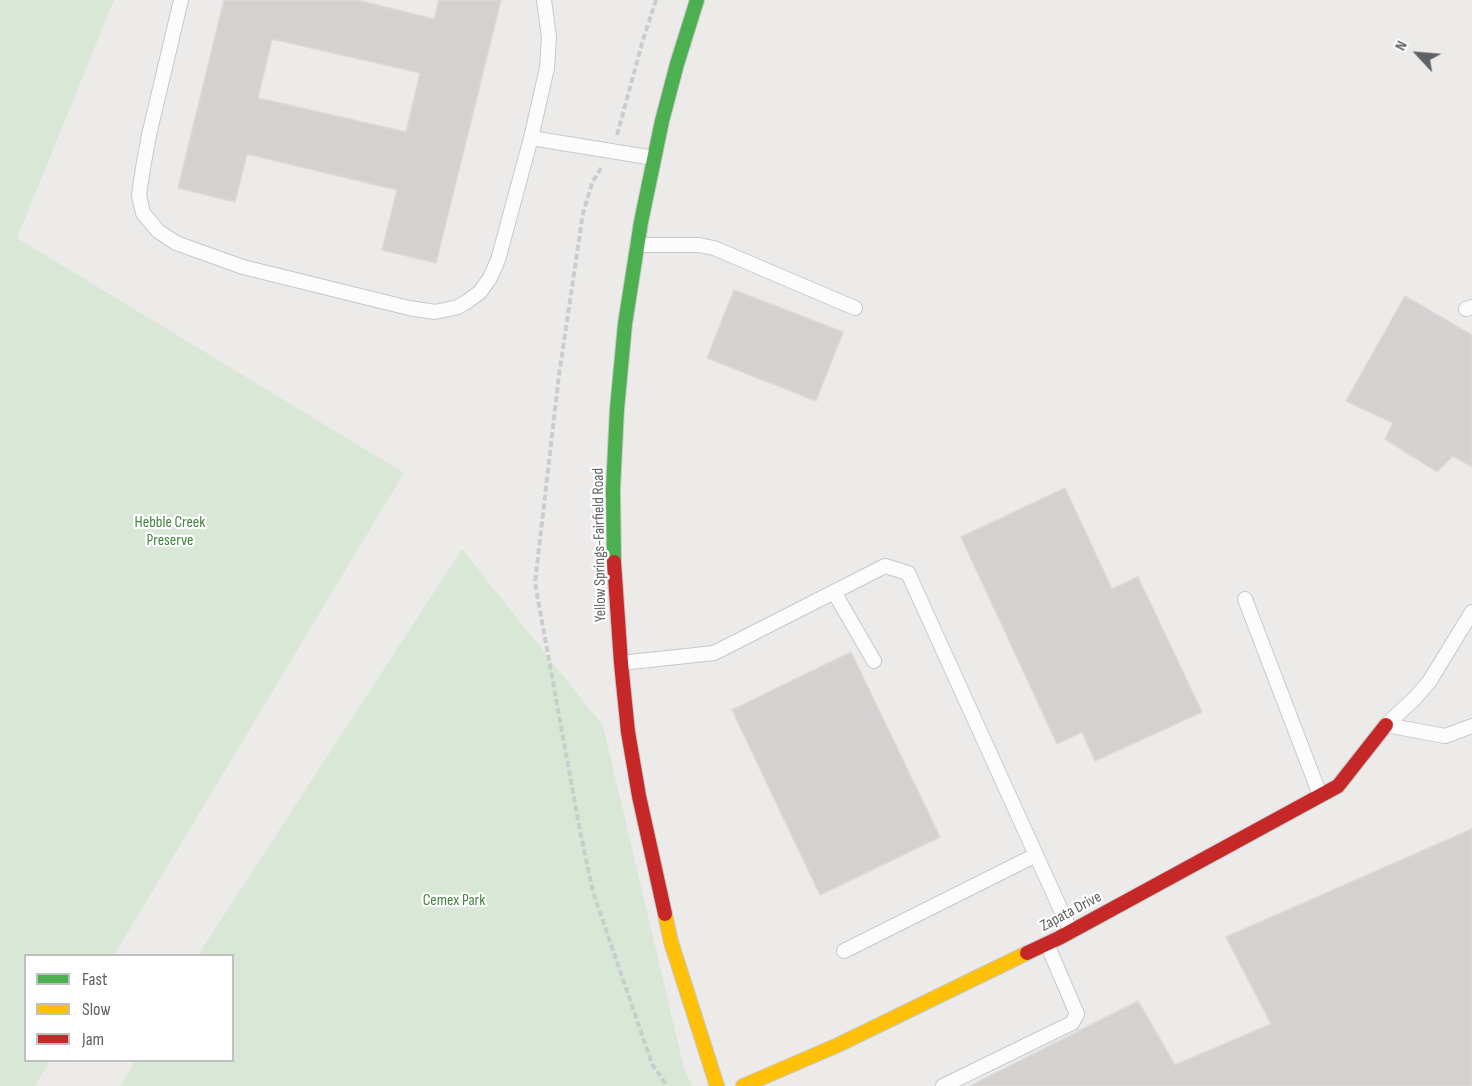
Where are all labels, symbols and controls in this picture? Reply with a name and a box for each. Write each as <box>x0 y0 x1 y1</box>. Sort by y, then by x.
north arrow <box>1388 24 1448 84</box>
text: N <box>1391 38 1412 54</box>
street label: Yellow Springs-Fairfield Road <box>589 468 611 622</box>
park label: Hebble Creek Preserve <box>135 513 205 551</box>
street label: Zapata Drive <box>1037 888 1105 936</box>
park label: Cemex Park <box>423 891 485 911</box>
legend <box>24 954 234 1062</box>
text: Fast <box>82 969 107 990</box>
text: Slow <box>82 999 111 1020</box>
text: Jam <box>82 1029 104 1050</box>

